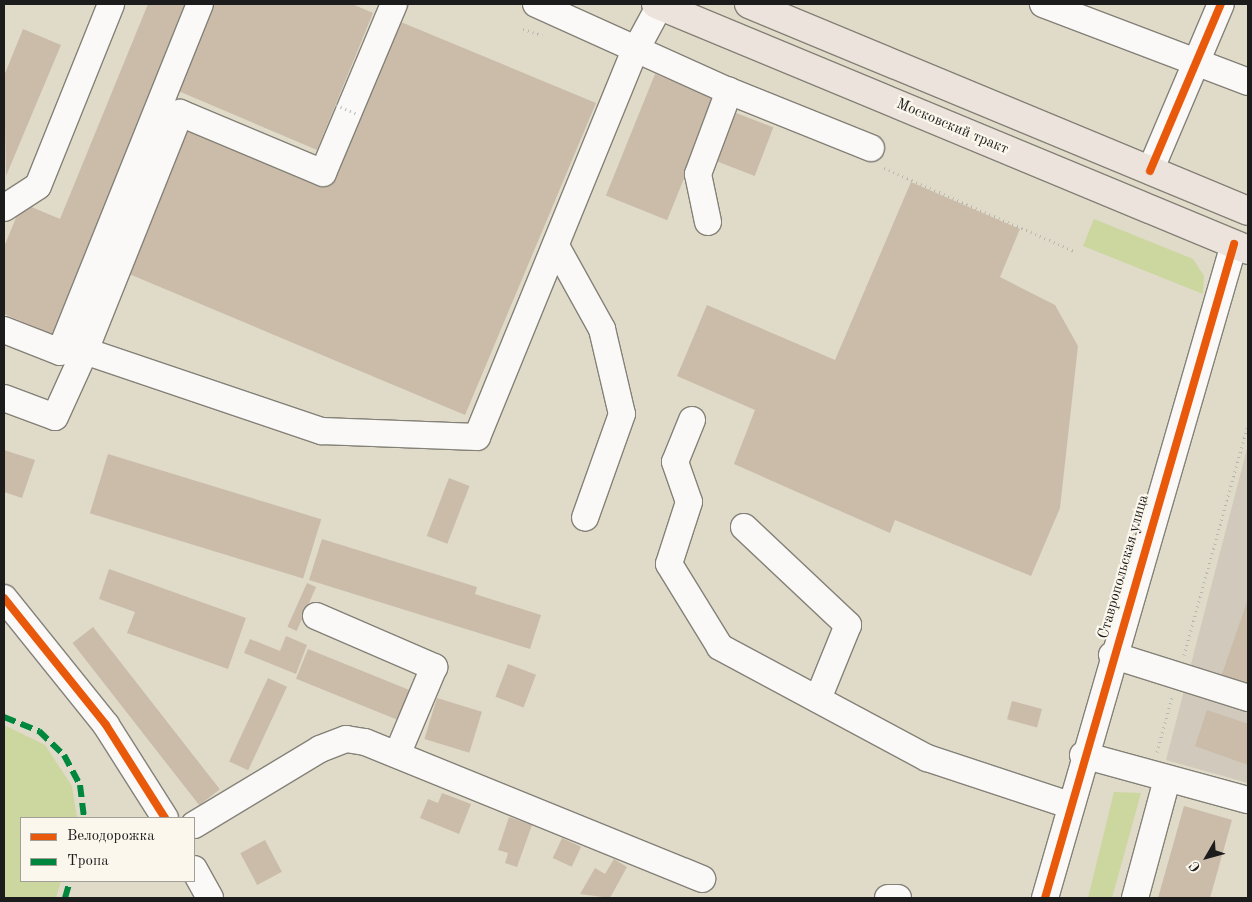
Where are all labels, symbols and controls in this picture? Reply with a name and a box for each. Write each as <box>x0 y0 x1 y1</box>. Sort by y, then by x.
street label: Московский тракт <box>893 95 1011 159</box>
street label: Ставропольская улица <box>1095 493 1153 641</box>
legend <box>20 817 195 882</box>
text: Велодорожка <box>67 829 155 844</box>
north arrow <box>1182 832 1232 882</box>
text: Тропа <box>67 854 109 869</box>
text: С <box>1187 858 1204 874</box>

